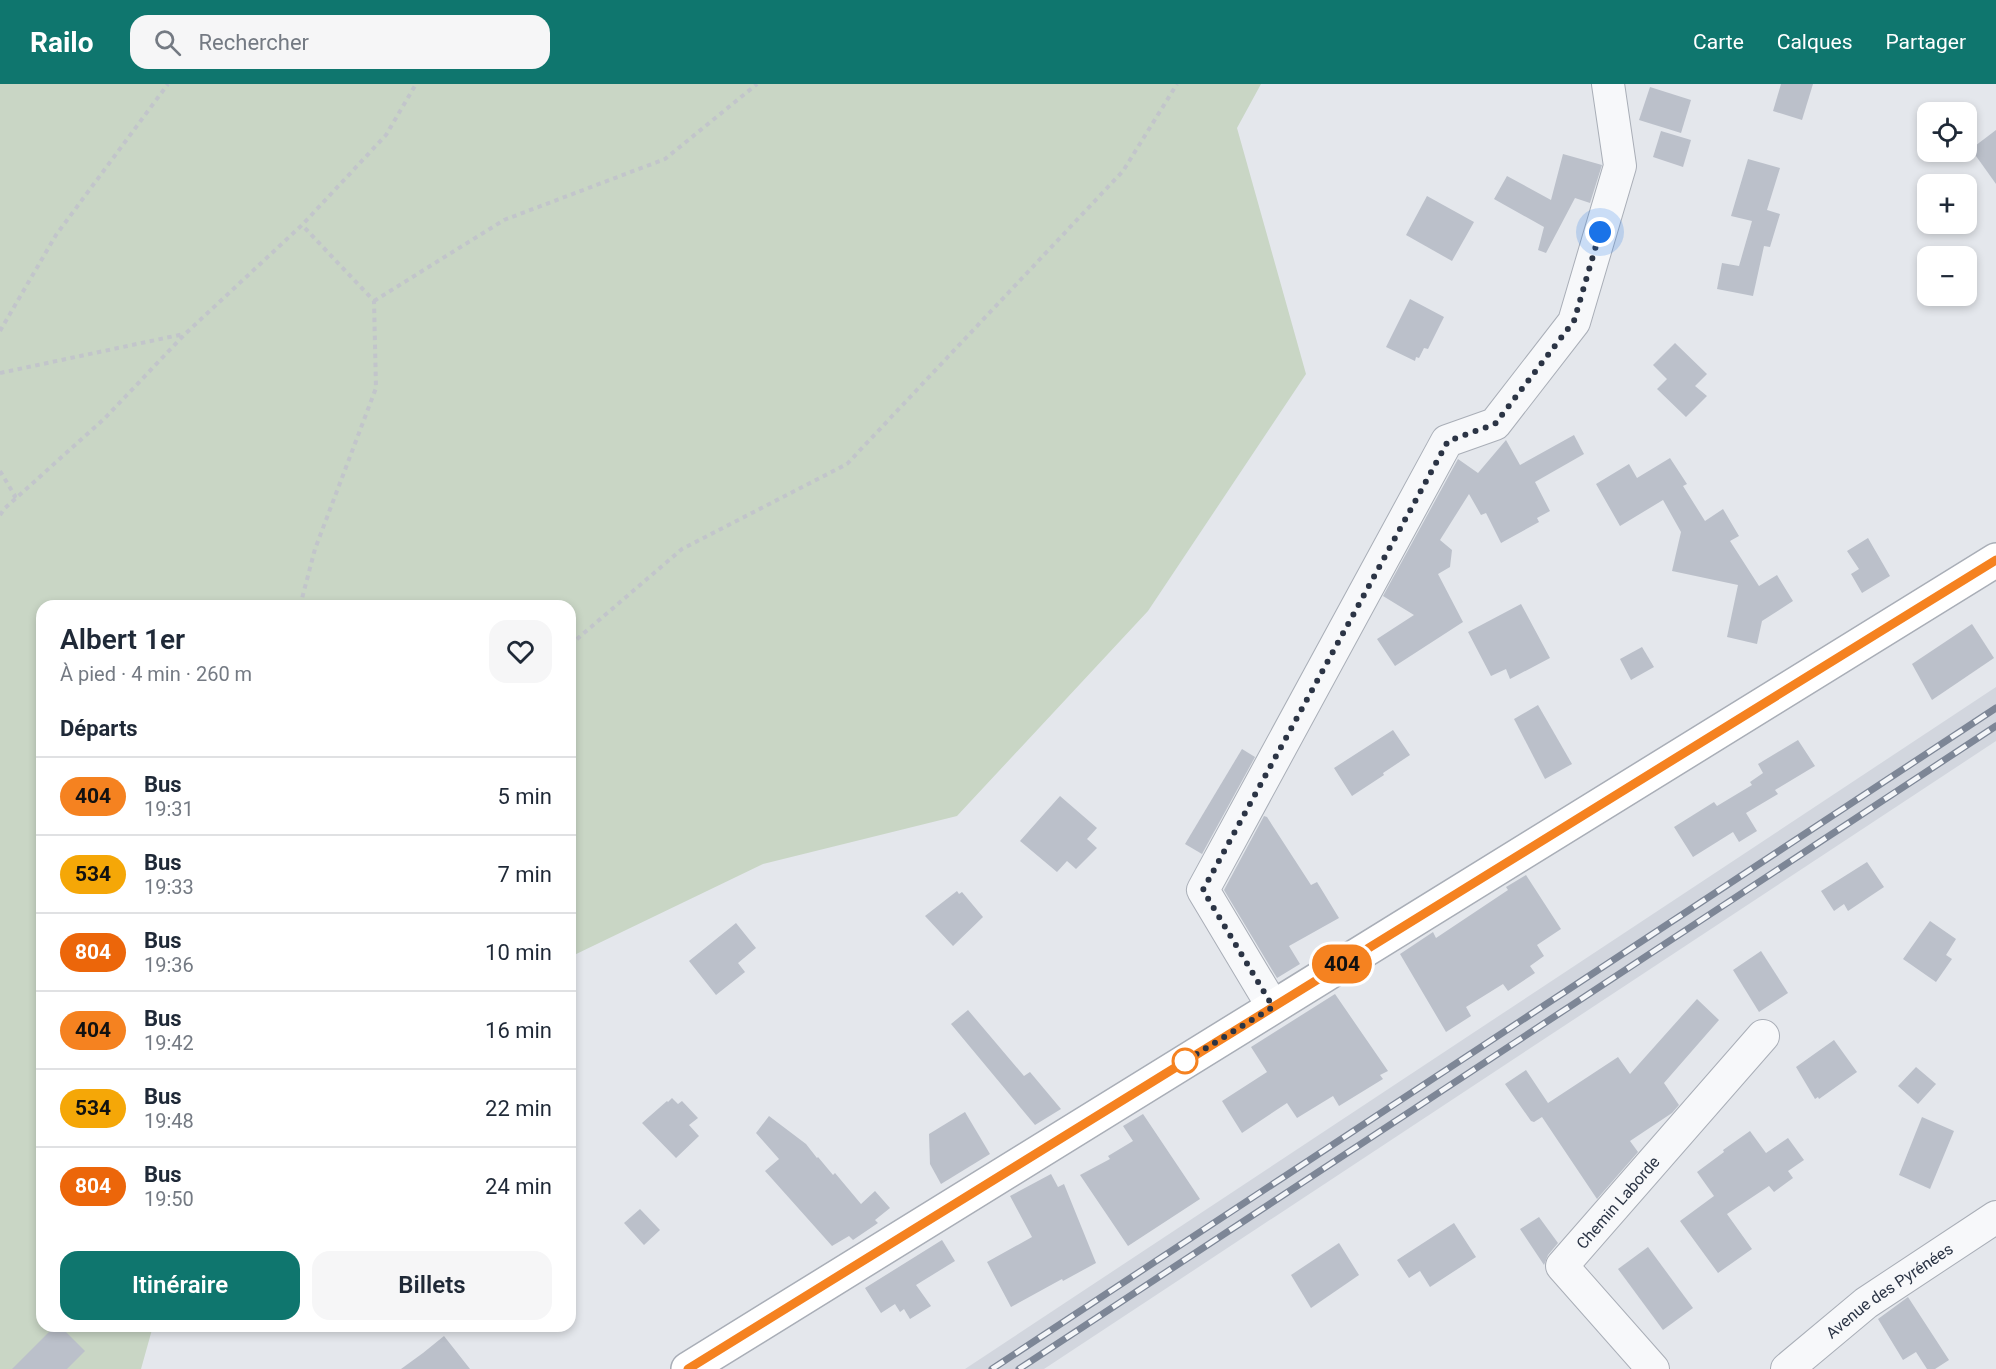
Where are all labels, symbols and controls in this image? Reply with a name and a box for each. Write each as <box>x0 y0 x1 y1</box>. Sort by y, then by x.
search box <box>130 15 550 69</box>
text: Railo <box>30 26 94 59</box>
icon: search <box>151 26 184 59</box>
text: Rechercher <box>199 30 309 55</box>
text: Carte <box>1693 30 1744 54</box>
text: Calques <box>1777 30 1852 54</box>
text: Partager <box>1885 30 1966 54</box>
map controls <box>1917 102 1977 306</box>
button: locate <box>1917 102 1977 162</box>
button: + <box>1917 174 1977 234</box>
your location <box>1585 217 1615 247</box>
button: − <box>1917 246 1977 306</box>
button: heart <box>489 620 552 683</box>
text: Albert 1er <box>60 623 185 656</box>
text: À pied · 4 min · 260 m <box>60 662 252 686</box>
text: Départs <box>60 716 138 741</box>
text: Bus <box>144 772 182 797</box>
text: 404 <box>75 784 111 808</box>
text: 5 min <box>497 784 552 809</box>
text: 19:31 <box>144 797 194 821</box>
text: Bus <box>144 850 182 875</box>
text: 534 <box>75 862 111 886</box>
text: 7 min <box>497 862 552 887</box>
text: 19:33 <box>144 875 194 899</box>
text: Bus <box>144 928 182 953</box>
text: 804 <box>75 940 111 964</box>
text: 10 min <box>485 940 552 965</box>
line badge: 404 <box>1308 944 1376 984</box>
text: 404 <box>1324 952 1360 976</box>
text: 19:36 <box>144 953 194 977</box>
text: Bus <box>144 1006 182 1031</box>
text: 404 <box>75 1018 111 1042</box>
text: 16 min <box>485 1018 552 1043</box>
text: 19:42 <box>144 1031 194 1055</box>
unlabelled marker <box>1172 1048 1198 1074</box>
text: Bus <box>144 1084 182 1109</box>
text: 534 <box>75 1096 111 1120</box>
text: 22 min <box>485 1096 552 1121</box>
text: 19:48 <box>144 1109 194 1133</box>
street label: Chemin Laborde <box>1572 1152 1664 1253</box>
text: Bus <box>144 1162 182 1187</box>
text: 804 <box>75 1174 111 1198</box>
text: 24 min <box>485 1174 552 1199</box>
text: 19:50 <box>144 1187 194 1211</box>
street label: Avenue des Pyrénées <box>1822 1239 1957 1343</box>
button: Itinéraire <box>60 1251 300 1320</box>
button: Billets <box>312 1251 552 1320</box>

